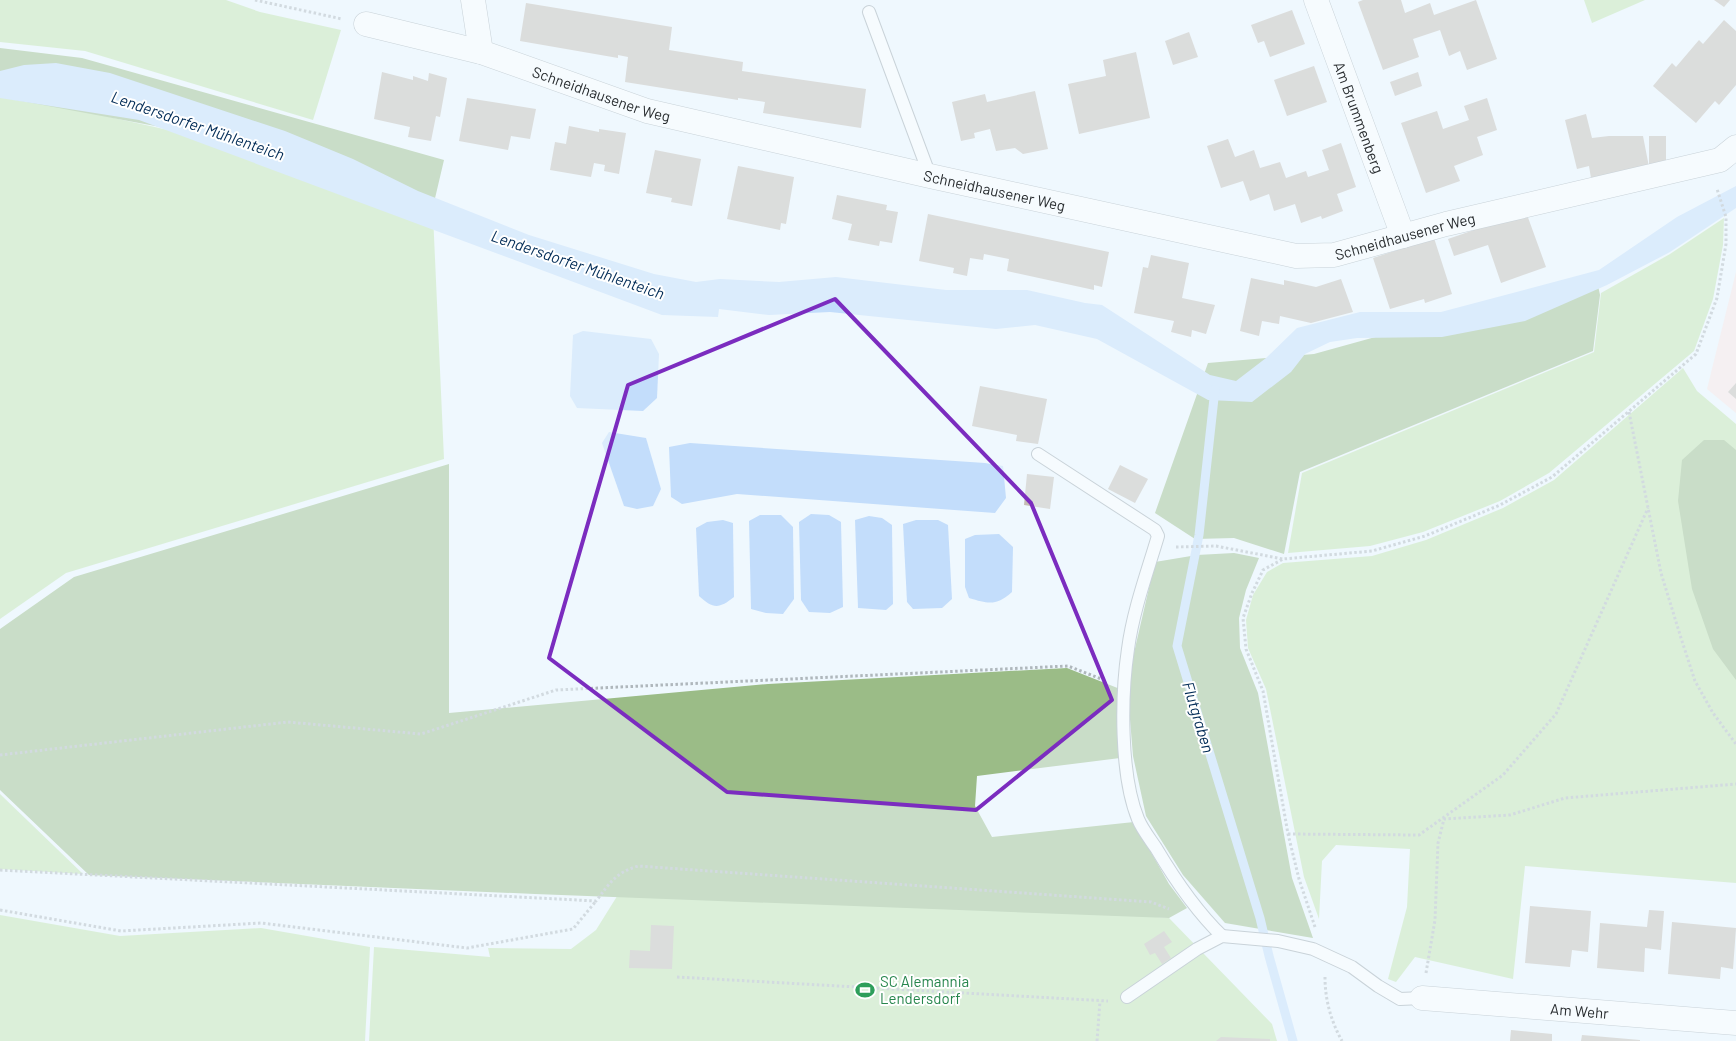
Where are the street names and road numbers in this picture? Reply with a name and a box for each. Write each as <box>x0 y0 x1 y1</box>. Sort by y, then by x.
street label: Am Brummenberg <box>1330 59 1388 176</box>
street label: Schneidhausener Weg <box>530 62 672 125</box>
street label: Schneidhausener Weg <box>922 166 1067 214</box>
street label: Schneidhausener Weg <box>1333 209 1477 263</box>
street label: Am Wehr <box>1550 999 1610 1022</box>

